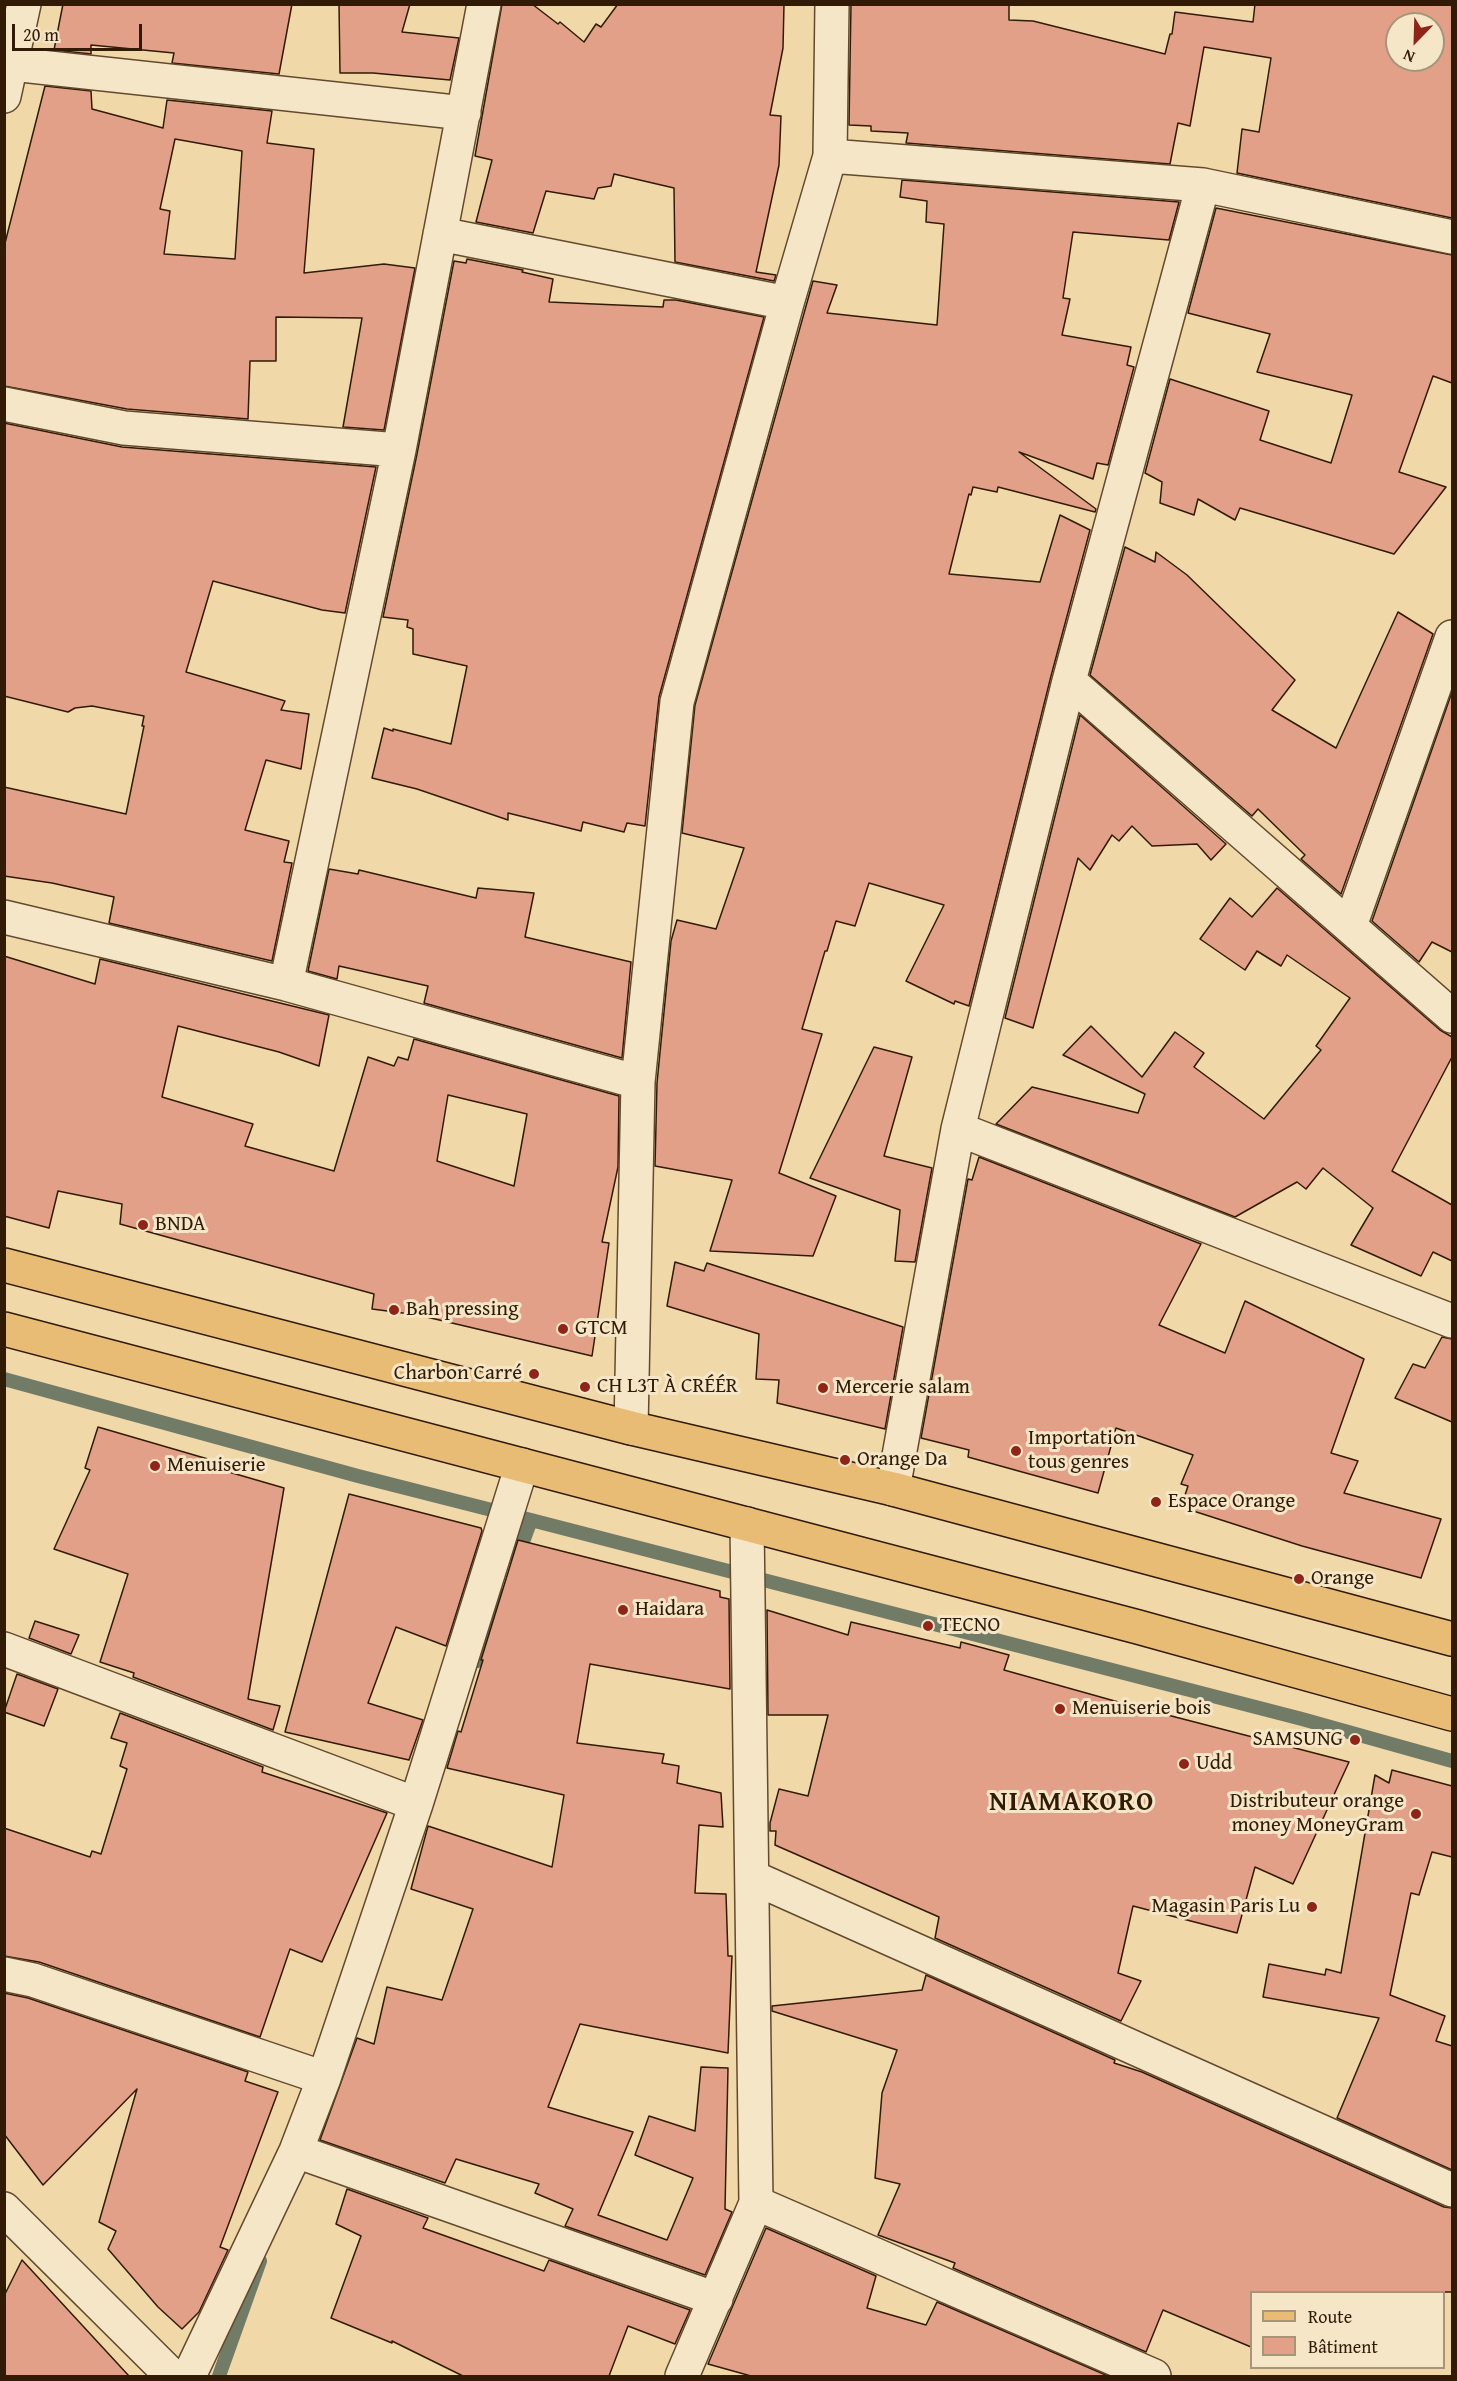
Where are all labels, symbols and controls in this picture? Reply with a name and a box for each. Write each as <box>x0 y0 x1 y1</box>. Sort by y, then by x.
scale bar <box>15 12 146 50</box>
north arrow <box>1385 12 1445 72</box>
text: 20 m <box>23 21 59 48</box>
text: N <box>1399 44 1418 70</box>
place label: BNDA <box>155 1212 206 1238</box>
marker: BNDA <box>136 1218 150 1232</box>
place label: Bah pressing <box>406 1297 519 1323</box>
marker: Bah pressing <box>387 1303 401 1317</box>
place label: GTCM <box>575 1316 628 1342</box>
marker: GTCM <box>556 1322 570 1336</box>
place label: Charbon Carré <box>394 1361 522 1387</box>
marker: Charbon Carré <box>527 1367 541 1381</box>
place label: CH L3T À CRÉÉR <box>597 1374 738 1400</box>
place label: Mercerie salam <box>835 1375 970 1401</box>
marker: CH L3T À CRÉÉR <box>578 1380 592 1394</box>
marker: Mercerie salam <box>816 1381 830 1395</box>
place label: Importation tous genres <box>1028 1426 1135 1476</box>
marker: Importation tous genres <box>1009 1444 1023 1458</box>
place label: Orange Da <box>857 1447 948 1473</box>
place label: Menuiserie <box>167 1453 266 1479</box>
marker: Orange Da <box>838 1453 852 1467</box>
marker: Menuiserie <box>148 1459 162 1473</box>
place label: Espace Orange <box>1168 1489 1295 1515</box>
marker: Espace Orange <box>1149 1495 1163 1509</box>
place label: Orange <box>1311 1566 1374 1592</box>
marker: Orange <box>1292 1572 1306 1586</box>
place label: Haidara <box>635 1597 704 1623</box>
marker: Haidara <box>616 1603 630 1617</box>
place label: TECNO <box>940 1613 1000 1639</box>
marker: TECNO <box>921 1619 935 1633</box>
place label: Menuiserie bois <box>1072 1696 1211 1722</box>
marker: Menuiserie bois <box>1053 1702 1067 1716</box>
place label: SAMSUNG <box>1253 1727 1343 1753</box>
marker: SAMSUNG <box>1348 1733 1362 1747</box>
place label: Udd <box>1196 1751 1232 1777</box>
marker: Udd <box>1177 1757 1191 1771</box>
district label: NIAMAKORO <box>989 1787 1155 1819</box>
place label: Distributeur orange money MoneyGram <box>1230 1789 1404 1839</box>
marker: Distributeur orange money MoneyGram <box>1409 1807 1423 1821</box>
place label: Magasin Paris Lu <box>1152 1894 1300 1920</box>
marker: Magasin Paris Lu <box>1305 1900 1319 1914</box>
legend <box>1250 2291 1445 2369</box>
text: Route <box>1308 2303 1352 2330</box>
text: Bâtiment <box>1308 2333 1378 2360</box>

